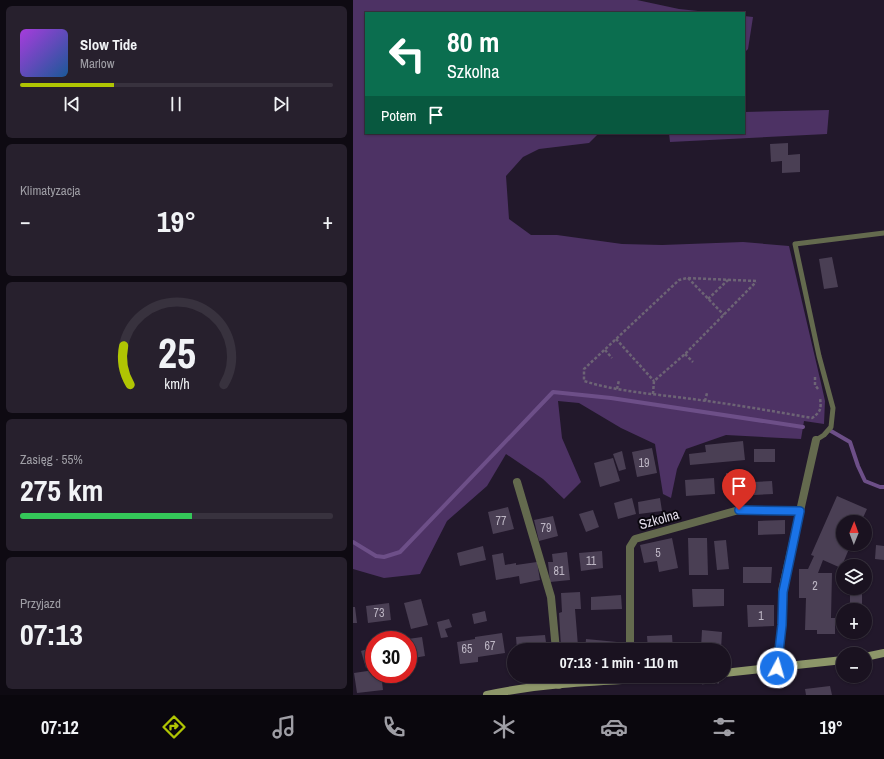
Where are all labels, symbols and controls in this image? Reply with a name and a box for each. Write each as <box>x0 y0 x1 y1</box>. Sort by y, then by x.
text: 80 m <box>447 23 499 61</box>
icon: left <box>381 28 433 80</box>
text: Slow Tide <box>80 34 137 55</box>
text: Marlow <box>80 55 114 72</box>
text: Szkolna <box>447 59 500 84</box>
icon: previous <box>61 93 83 115</box>
icon: pause <box>165 93 187 115</box>
icon: next <box>270 93 292 115</box>
icon: arrive <box>425 104 447 126</box>
text: Potem <box>381 105 417 126</box>
text: Klimatyzacja <box>20 182 80 199</box>
text: 19° <box>157 201 196 241</box>
text: − <box>20 206 31 236</box>
text: + <box>322 206 333 236</box>
text: 25 <box>158 325 195 381</box>
text: km/h <box>164 374 189 393</box>
text: Zasięg · 55% <box>20 451 83 468</box>
house number: 19 <box>639 455 649 471</box>
pin <box>722 469 756 510</box>
text: 275 km <box>20 470 103 510</box>
icon: arrive <box>728 475 750 497</box>
street label: Szkolna <box>637 505 682 533</box>
house number: 77 <box>496 513 507 529</box>
north arrow <box>836 515 872 551</box>
map controls <box>836 515 872 683</box>
house number: 79 <box>541 520 551 536</box>
house number: 5 <box>655 545 661 561</box>
house number: 11 <box>586 553 597 569</box>
button: layers <box>836 559 872 595</box>
house number: 81 <box>554 563 565 579</box>
house number: 2 <box>812 578 818 594</box>
text: Przyjazd <box>20 595 61 612</box>
button: + <box>836 603 872 639</box>
house number: 73 <box>374 605 384 621</box>
house number: 1 <box>758 608 764 624</box>
text: 07:13 <box>20 614 83 654</box>
speed limit sign: 30 <box>365 631 417 683</box>
house number: 67 <box>485 638 496 654</box>
house number: 65 <box>462 641 473 657</box>
position arrow <box>756 647 798 689</box>
button: − <box>836 647 872 683</box>
text: 07:13 · 1 min · 110 m <box>560 652 678 673</box>
icon: directions <box>160 713 188 741</box>
icon: music <box>270 713 298 741</box>
icon: phone <box>380 713 408 741</box>
icon: climate <box>490 713 518 741</box>
icon: car <box>600 713 628 741</box>
icon: filters <box>710 713 738 741</box>
text: 07:12 <box>41 715 79 740</box>
text: 19° <box>819 715 843 740</box>

